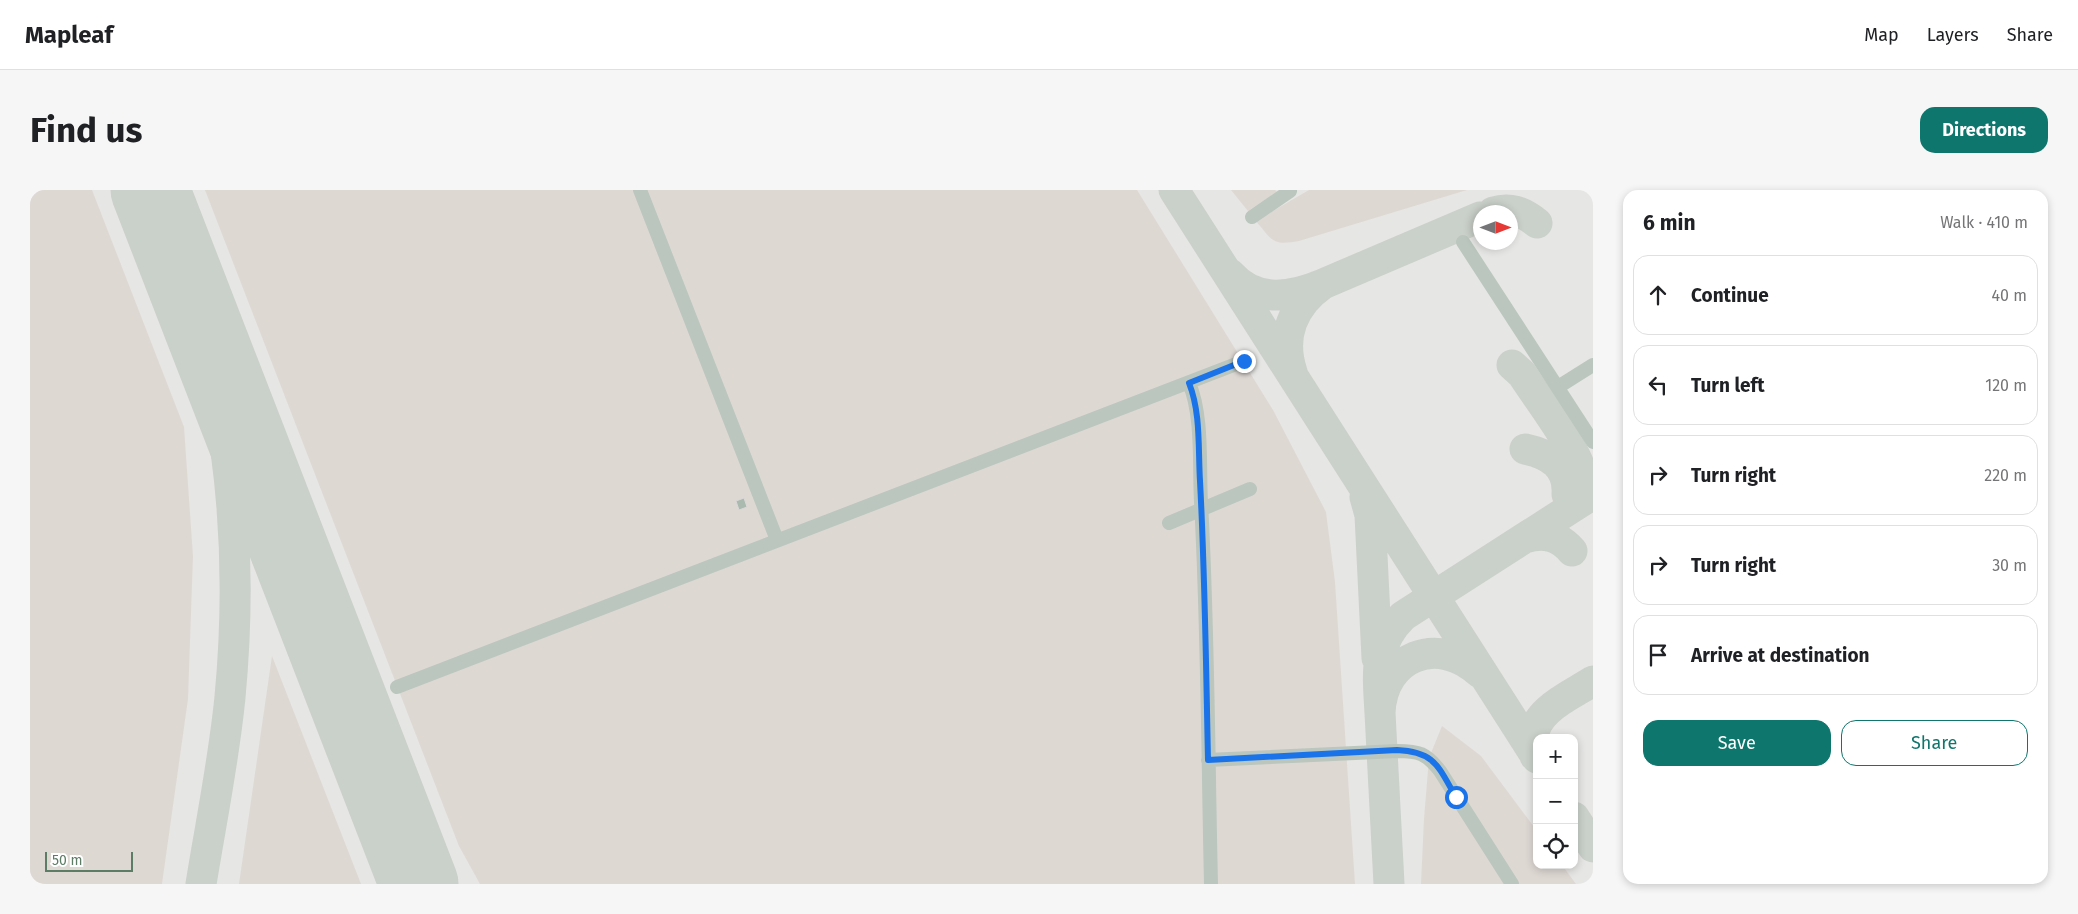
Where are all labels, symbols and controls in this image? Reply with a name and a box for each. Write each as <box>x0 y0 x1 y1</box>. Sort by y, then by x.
text: Mapleaf <box>25 21 113 49</box>
text: Map <box>1864 24 1899 46</box>
text: Layers <box>1927 24 1979 46</box>
text: Share <box>2007 24 2053 46</box>
button: Directions <box>1920 107 2048 153</box>
text: Find us <box>30 109 142 151</box>
north arrow <box>1473 205 1518 250</box>
text: 6 min <box>1643 210 1696 236</box>
text: Walk · 410 m <box>1940 213 2028 232</box>
icon: ahead <box>1644 281 1672 309</box>
text: Continue <box>1691 284 1769 307</box>
text: 40 m <box>1992 286 2027 305</box>
route end <box>1233 350 1256 373</box>
icon: left <box>1644 371 1672 399</box>
text: Turn left <box>1691 374 1765 397</box>
text: 120 m <box>1985 376 2027 395</box>
icon: right <box>1644 461 1672 489</box>
text: Turn right <box>1691 464 1776 487</box>
text: 220 m <box>1984 466 2027 485</box>
icon: right <box>1644 551 1672 579</box>
text: Turn right <box>1691 554 1776 577</box>
text: 30 m <box>1992 556 2027 575</box>
icon: arrive <box>1644 641 1672 669</box>
text: Arrive at destination <box>1691 644 1870 667</box>
button: Save <box>1643 720 1831 766</box>
button: Share <box>1841 720 2028 766</box>
map controls <box>1533 734 1578 869</box>
button: + <box>1533 734 1578 779</box>
button: − <box>1533 779 1578 824</box>
route start <box>1445 786 1468 809</box>
button: locate <box>1533 824 1578 869</box>
scale bar <box>45 849 132 872</box>
text: 50 m <box>52 852 83 869</box>

